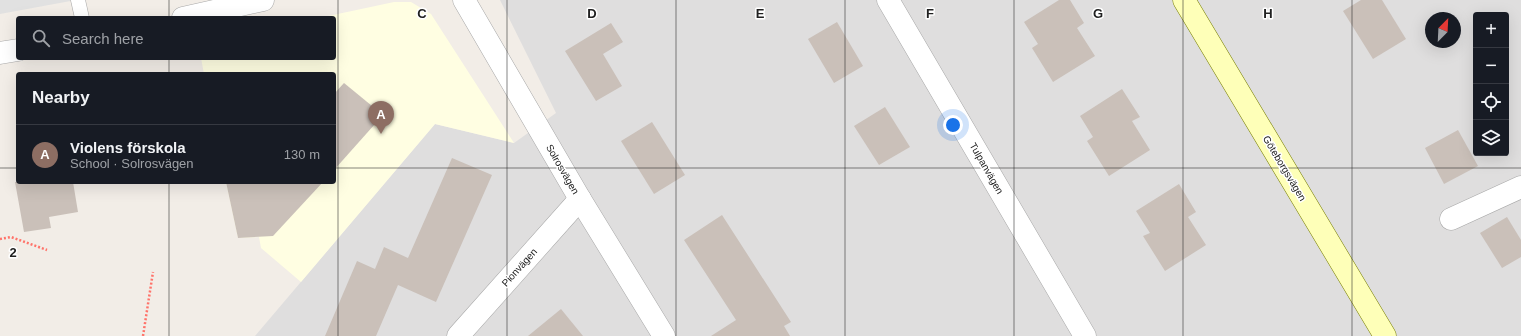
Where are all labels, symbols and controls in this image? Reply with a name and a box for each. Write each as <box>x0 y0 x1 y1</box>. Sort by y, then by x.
text: C <box>417 6 427 21</box>
text: D <box>587 6 597 21</box>
text: E <box>756 6 765 21</box>
text: F <box>926 6 934 21</box>
text: G <box>1093 6 1103 21</box>
text: H <box>1263 6 1273 21</box>
north arrow <box>1425 12 1461 48</box>
map controls <box>1473 12 1509 156</box>
button: + <box>1473 12 1509 48</box>
search box <box>16 16 336 60</box>
icon: search <box>30 27 52 49</box>
text: Search here <box>62 30 144 47</box>
button: − <box>1473 48 1509 84</box>
button: locate <box>1473 84 1509 120</box>
text: Nearby <box>32 88 90 107</box>
pin: A <box>368 101 394 134</box>
your location <box>943 115 963 135</box>
button: layers <box>1473 120 1509 156</box>
street label: Göteborgsvägen <box>1261 134 1308 203</box>
text: Violens förskola <box>70 139 186 156</box>
street label: Tulpanvägen <box>967 141 1006 196</box>
street label: Solrosvägen <box>544 142 581 196</box>
text: A <box>40 147 50 162</box>
text: 130 m <box>284 147 320 162</box>
text: School · Solrosvägen <box>70 156 194 171</box>
text: 2 <box>9 245 17 260</box>
street label: Pionvägen <box>499 246 539 289</box>

